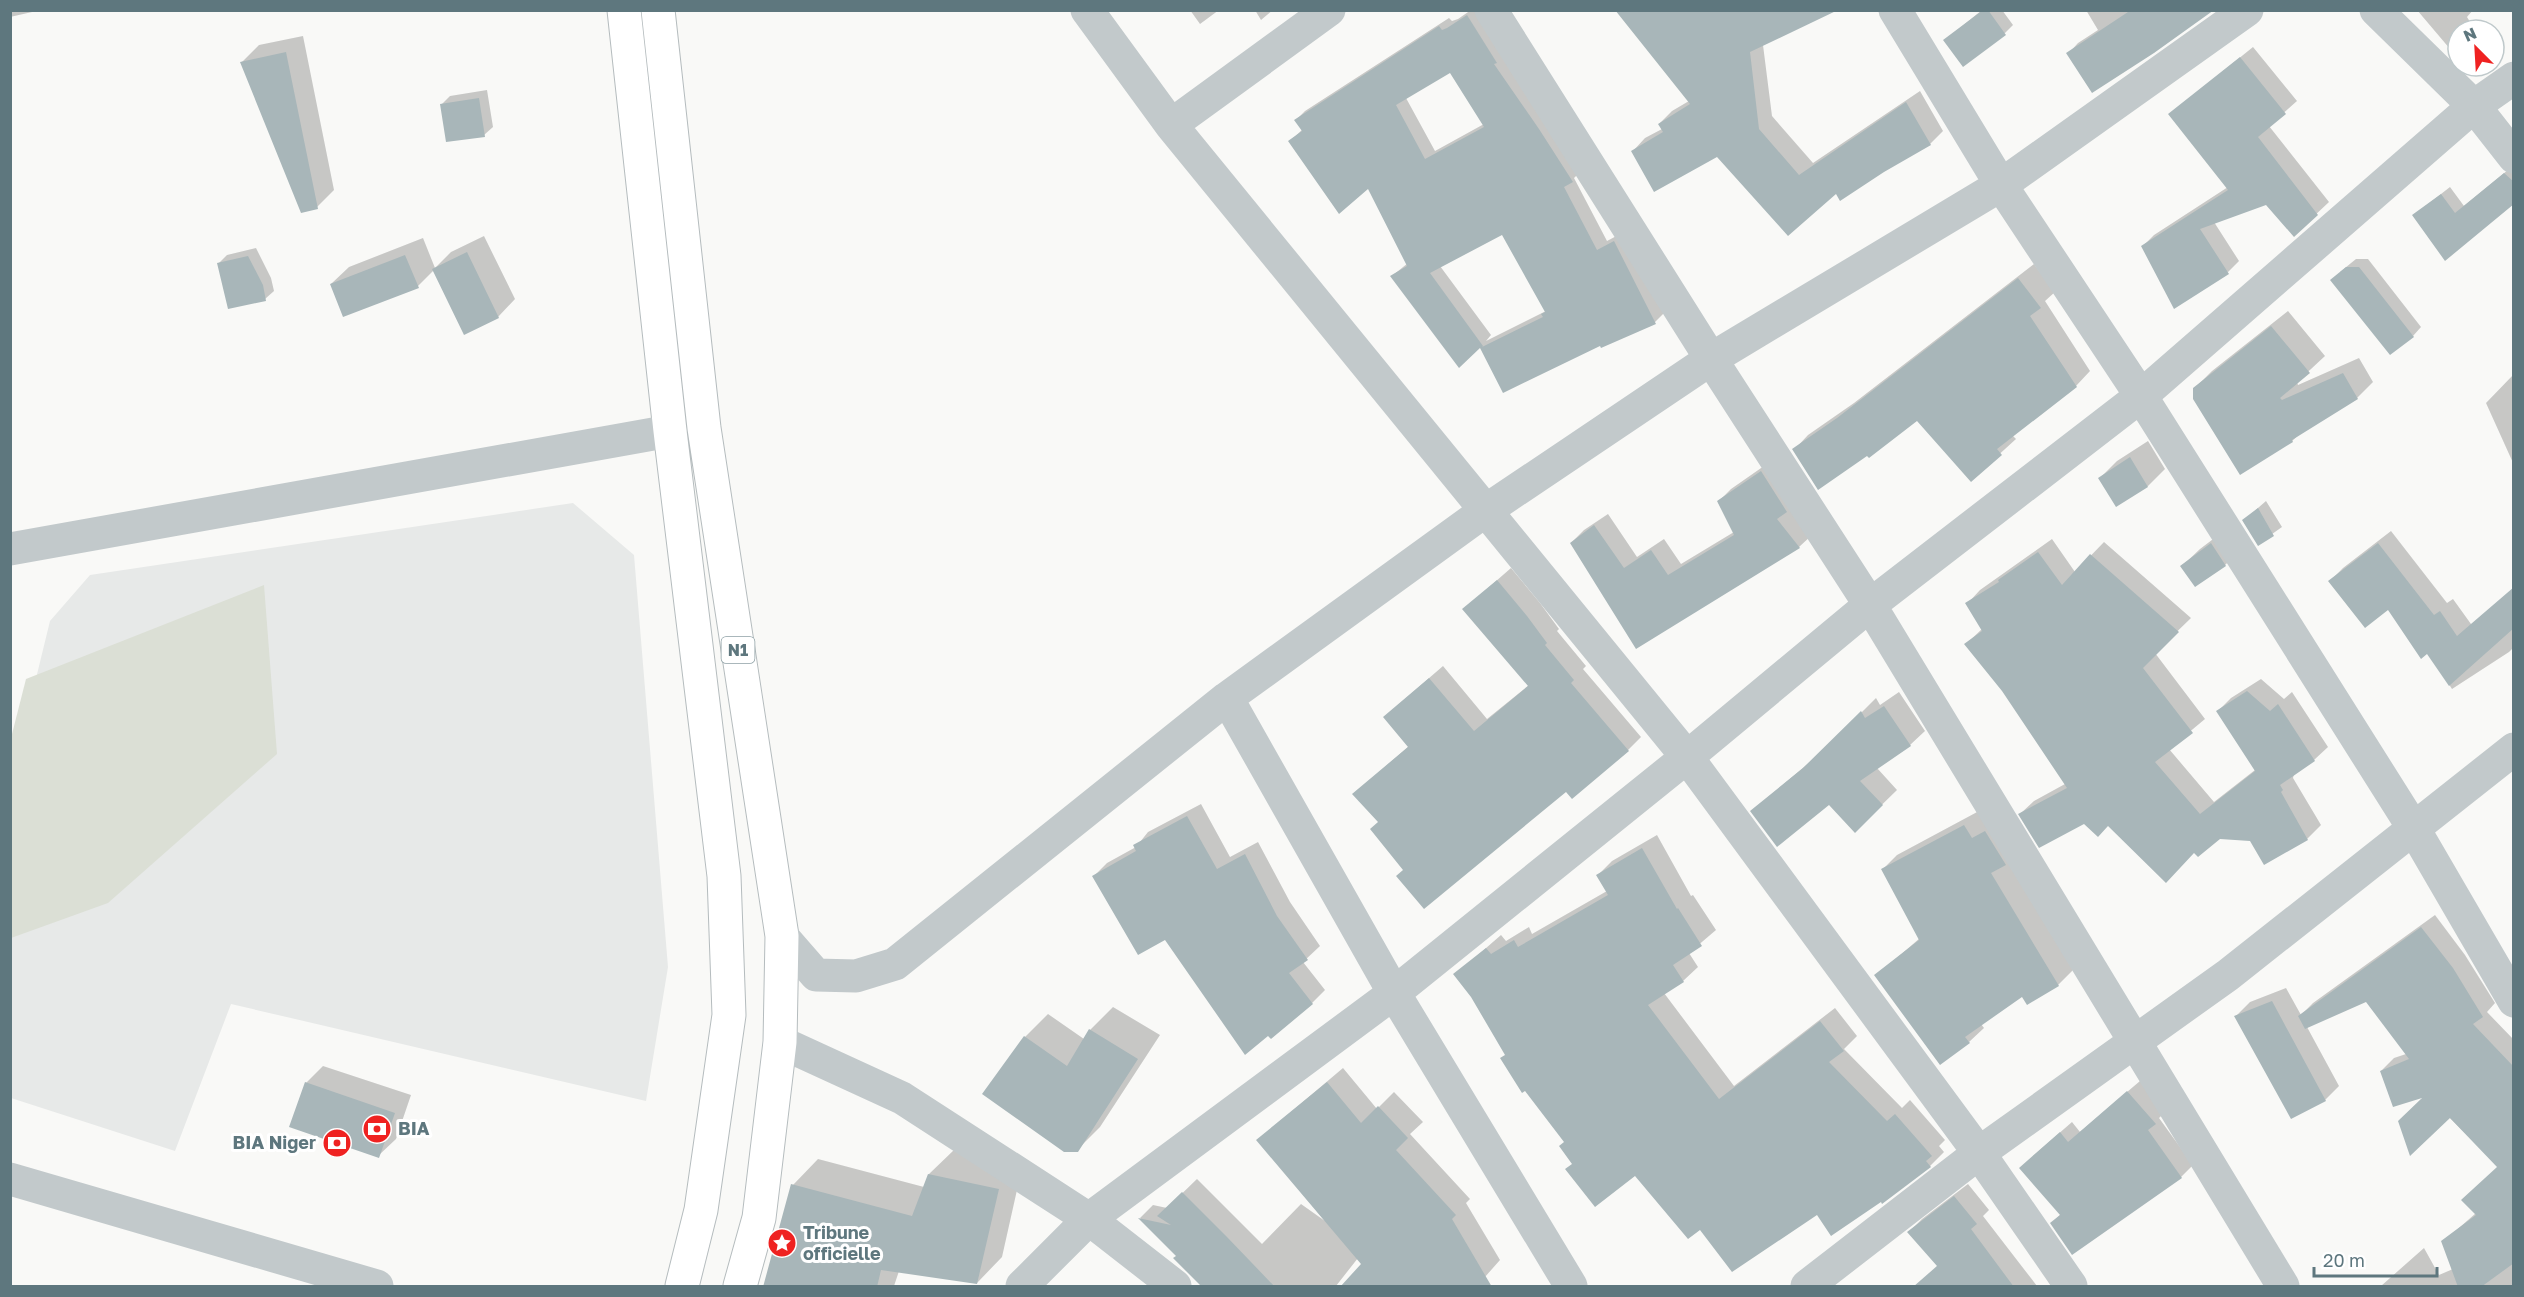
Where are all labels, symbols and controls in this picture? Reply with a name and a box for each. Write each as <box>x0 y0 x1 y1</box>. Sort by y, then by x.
north arrow <box>2446 18 2506 78</box>
text: N <box>2460 23 2480 46</box>
road number: N1 <box>722 637 754 663</box>
bank icon: BIA <box>361 1113 393 1145</box>
place label: BIA <box>398 1117 430 1139</box>
bank icon: BIA Niger <box>321 1127 353 1159</box>
place label: BIA Niger <box>233 1131 316 1153</box>
place label: Tribune officielle <box>803 1221 881 1264</box>
place icon: Tribune officielle <box>766 1227 798 1259</box>
scale bar <box>2314 1240 2437 1278</box>
text: 20 m <box>2323 1249 2365 1271</box>

